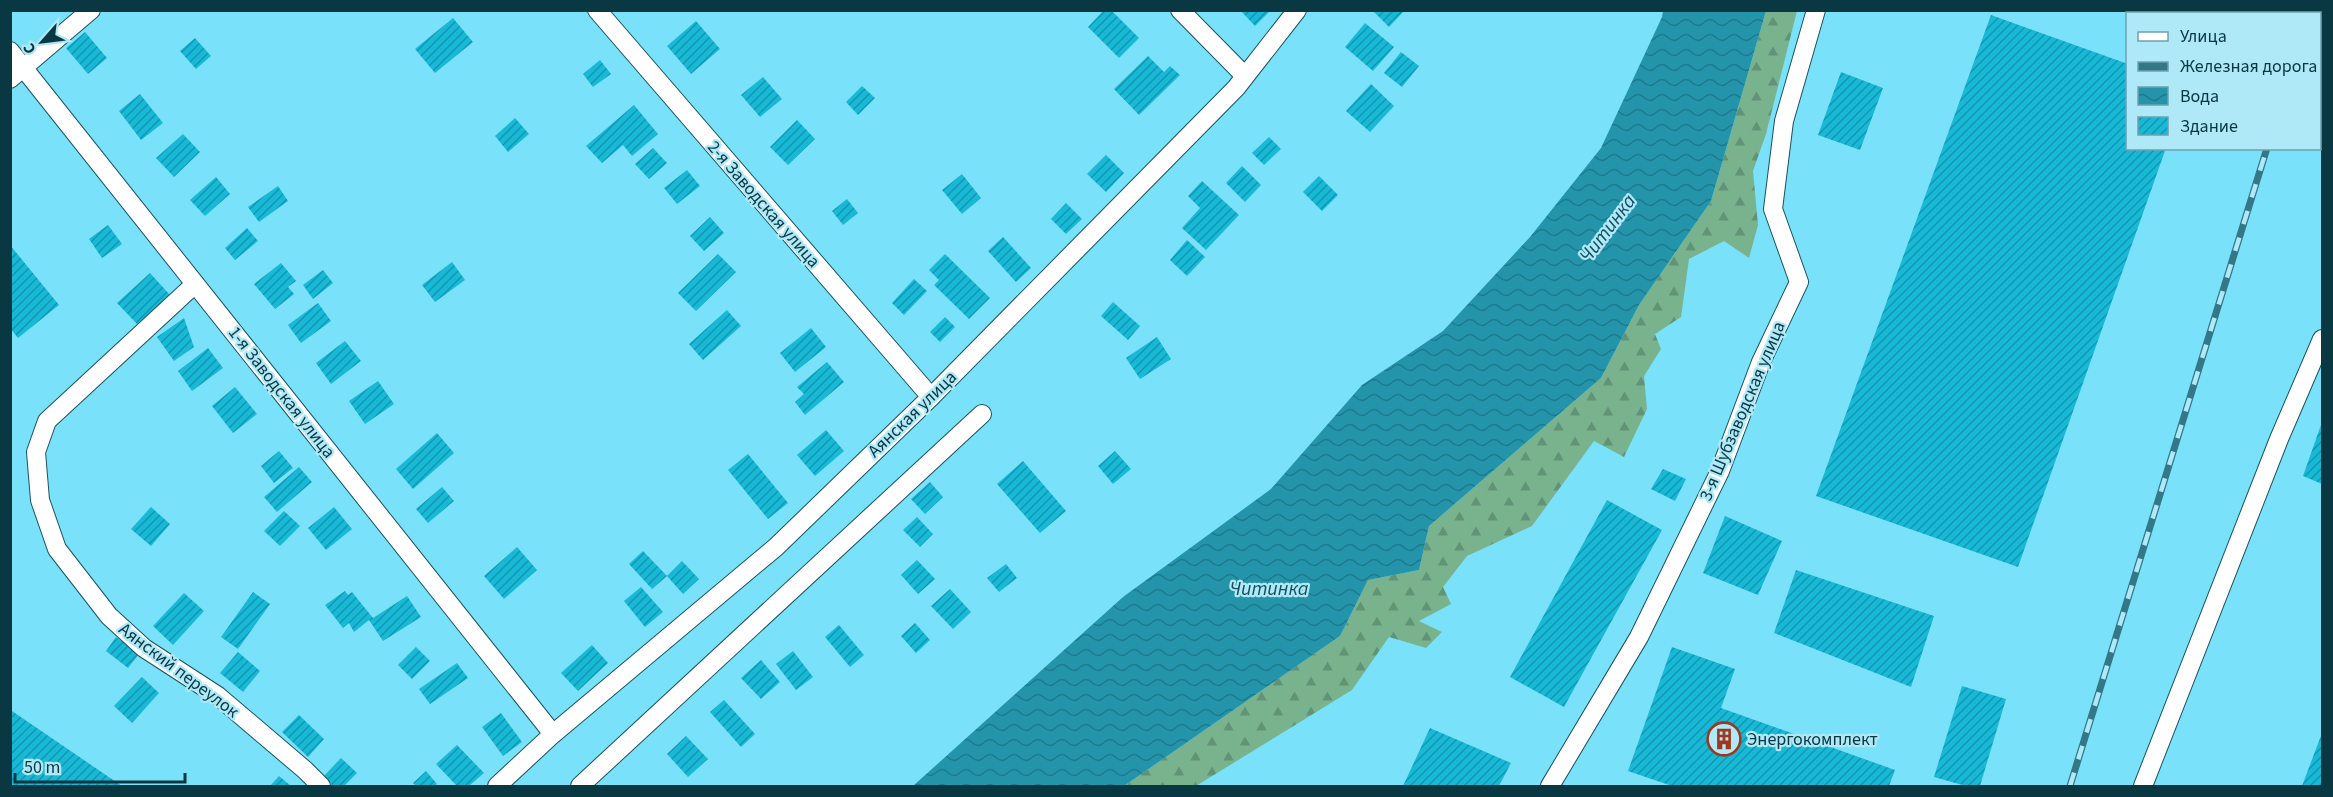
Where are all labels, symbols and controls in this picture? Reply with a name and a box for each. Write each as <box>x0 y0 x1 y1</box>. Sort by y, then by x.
north arrow <box>12 12 72 72</box>
legend <box>2126 12 2321 150</box>
text: Улица <box>2180 24 2227 49</box>
text: С <box>18 39 42 58</box>
text: Железная дорога <box>2180 54 2317 79</box>
text: Вода <box>2180 84 2219 109</box>
text: Здание <box>2180 114 2238 139</box>
street label: 2-я Заводская улица <box>701 135 826 273</box>
water label: Читинка <box>1573 188 1643 269</box>
street label: 3-я Шубзаводская улица <box>1693 318 1792 505</box>
street label: 1-я Заводская улица <box>222 321 341 463</box>
street label: Аянская улица <box>862 365 962 463</box>
water label: Читинка <box>1230 575 1309 603</box>
street label: Аянский переулок <box>113 617 244 724</box>
building icon: Энергокомплект <box>1706 721 1742 757</box>
place label: Энергокомплект <box>1747 727 1878 752</box>
scale bar <box>15 746 184 784</box>
text: 50 m <box>24 755 60 780</box>

